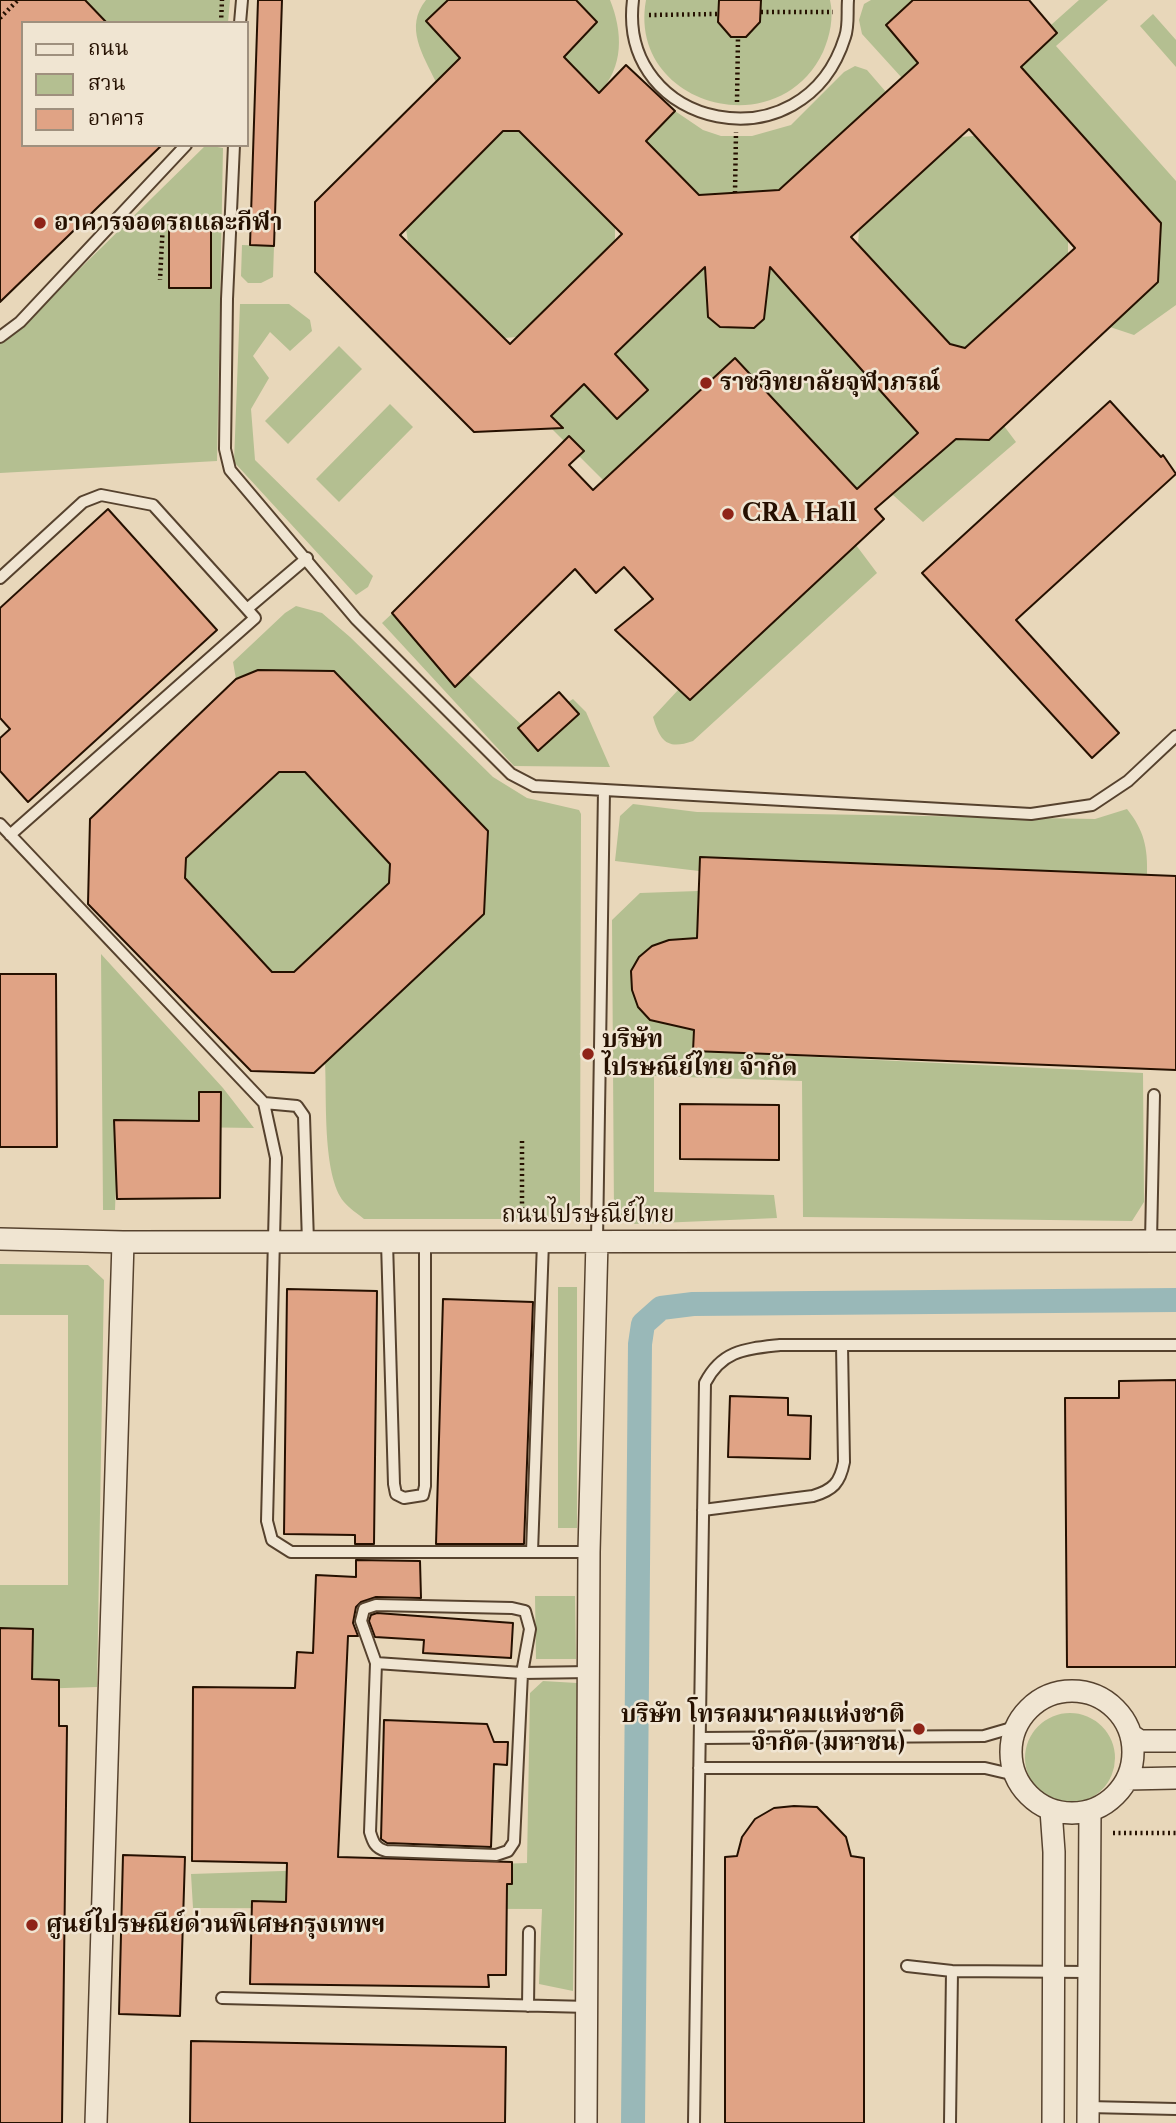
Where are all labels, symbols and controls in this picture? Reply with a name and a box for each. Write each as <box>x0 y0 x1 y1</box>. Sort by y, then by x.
legend <box>21 21 248 147</box>
text: ถนน <box>88 35 129 60</box>
text: สวน <box>88 70 126 95</box>
text: อาคาร <box>88 105 145 130</box>
place label: อาคารจอดรถและกีฬา <box>54 209 282 237</box>
marker: อาคารจอดรถและกีฬา <box>32 215 48 231</box>
place label: ราชวิทยาลัยจุฬาภรณ์ <box>720 369 940 397</box>
marker: ราชวิทยาลัยจุฬาภรณ์ <box>698 375 714 391</box>
place label: CRA Hall <box>742 500 857 528</box>
marker: CRA Hall <box>720 506 736 522</box>
place label: บริษัท ไปรษณีย์ไทย จำกัด <box>602 1026 797 1082</box>
marker: บริษัท ไปรษณีย์ไทย จำกัด <box>580 1046 596 1062</box>
street label: ถนนไปรษณีย์ไทย <box>502 1201 674 1229</box>
place label: บริษัท โทรคมนาคมแห่งชาติ จำกัด (มหาชน) <box>621 1701 905 1757</box>
marker: บริษัท โทรคมนาคมแห่งชาติ จำกัด (มหาชน) <box>911 1721 927 1737</box>
place label: ศูนย์ไปรษณีย์ด่วนพิเศษกรุงเทพฯ <box>46 1911 386 1939</box>
marker: ศูนย์ไปรษณีย์ด่วนพิเศษกรุงเทพฯ <box>24 1917 40 1933</box>

